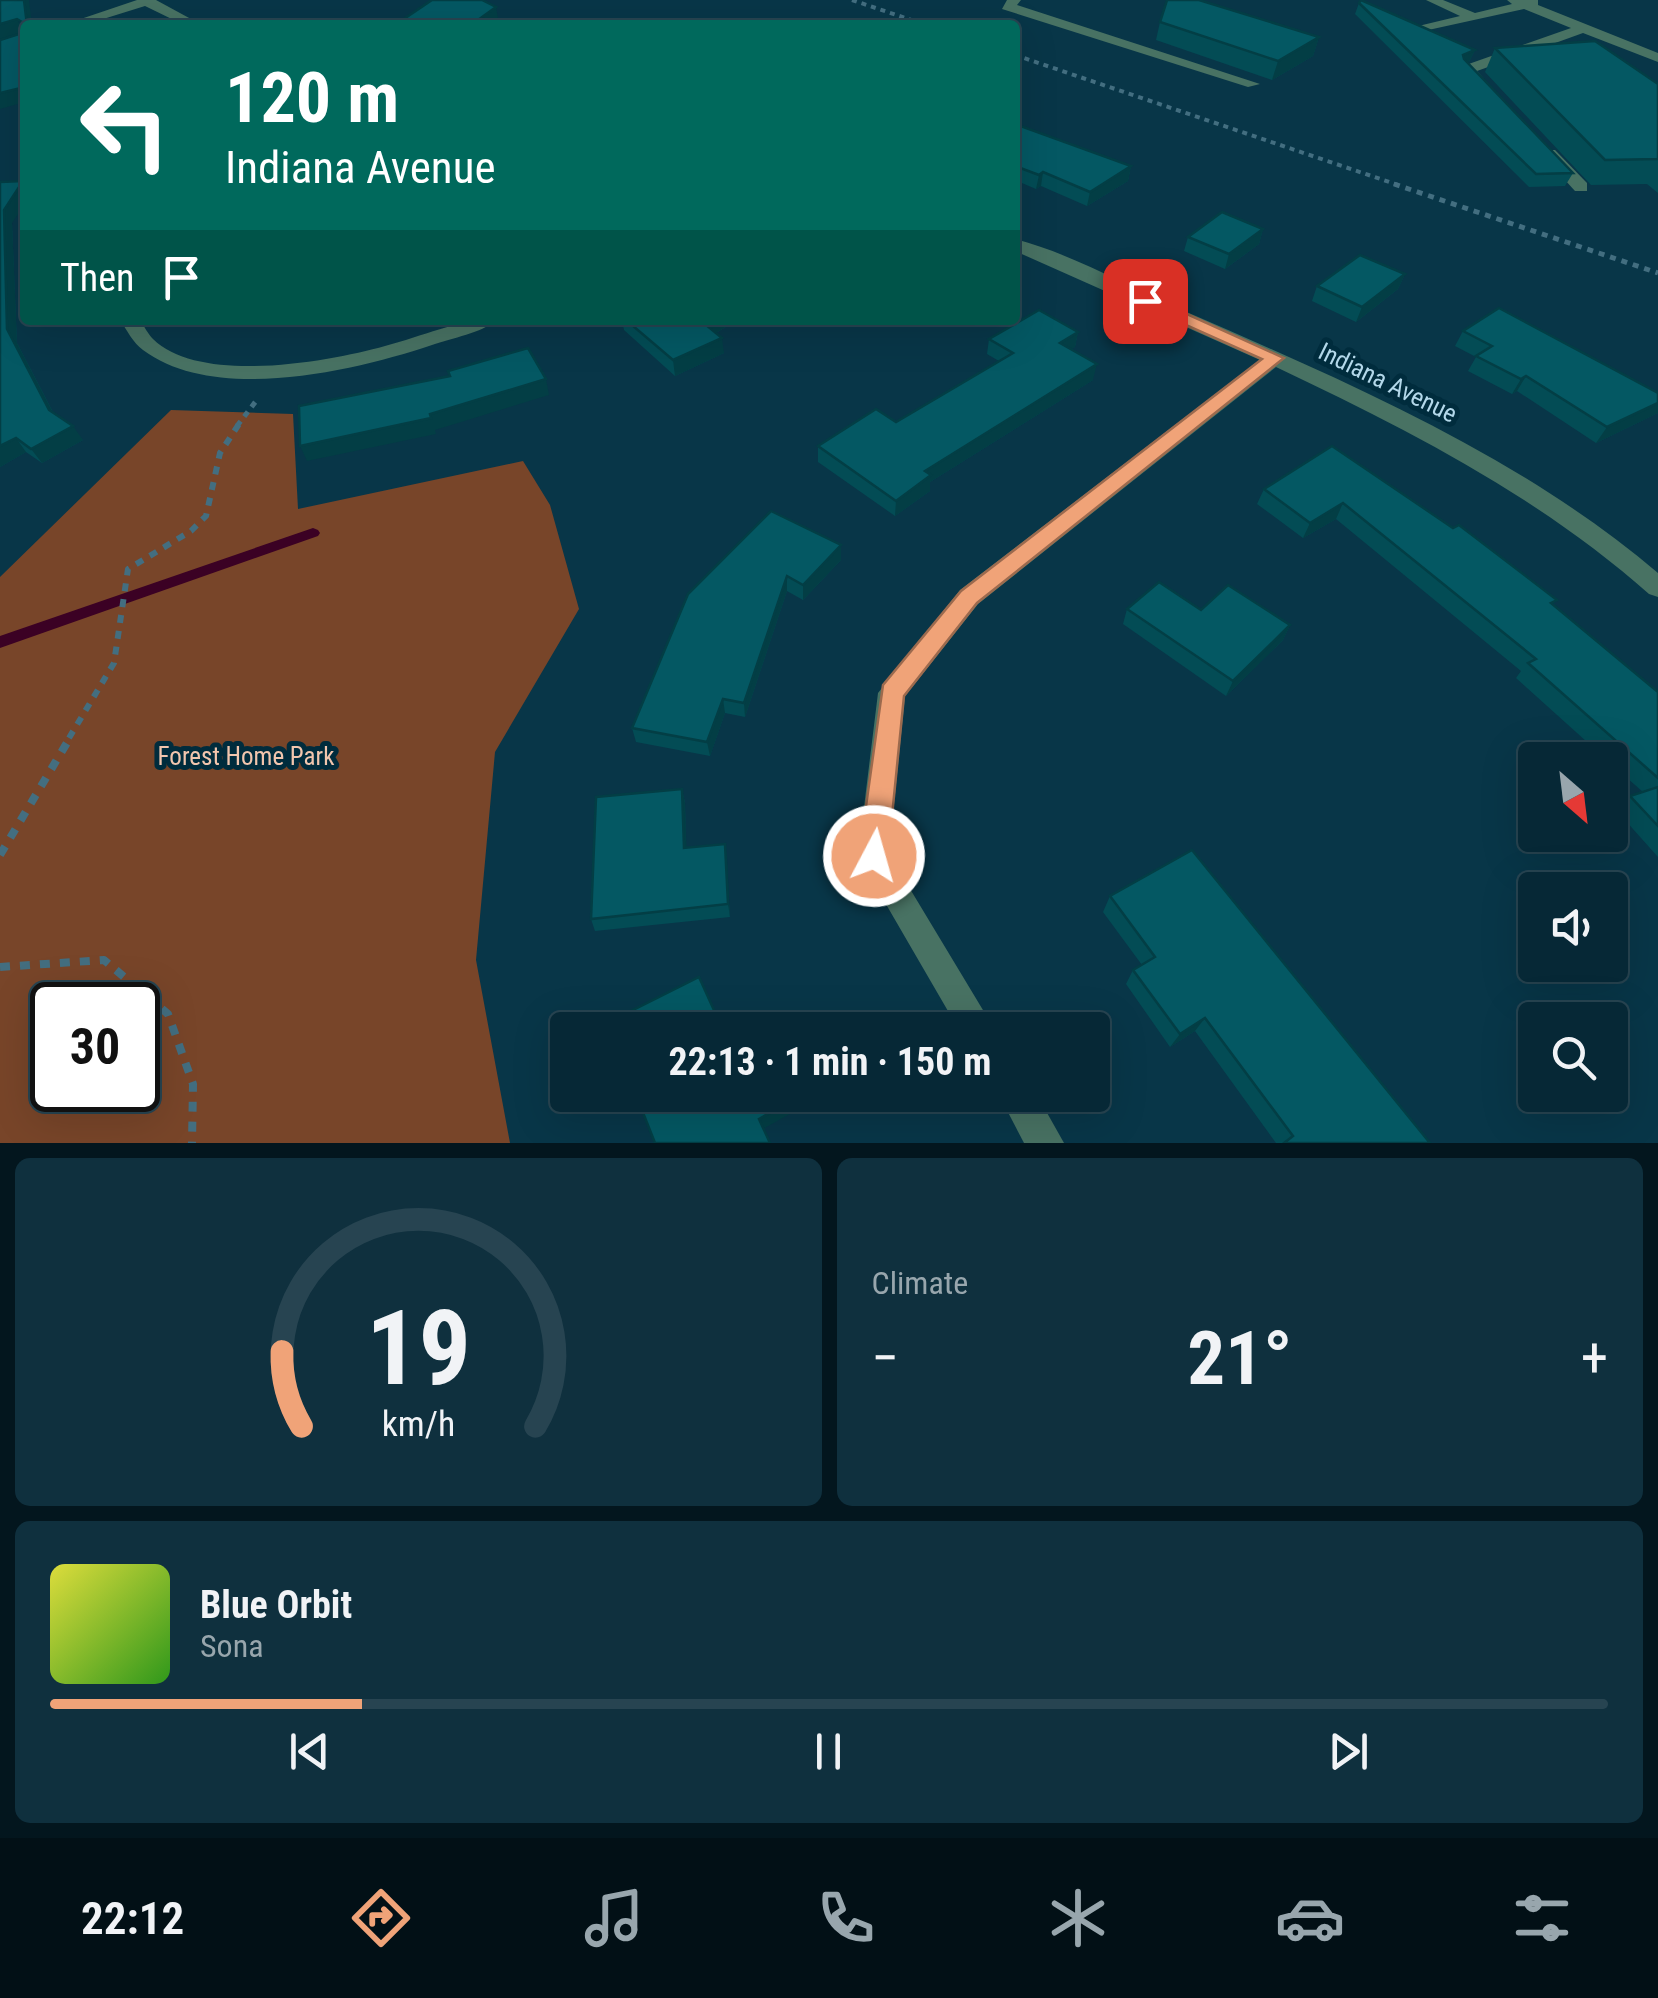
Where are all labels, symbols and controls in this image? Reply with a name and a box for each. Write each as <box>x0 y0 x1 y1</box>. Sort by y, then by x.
text: 120 m <box>225 57 399 139</box>
icon: left <box>60 60 190 190</box>
text: Indiana Avenue <box>225 141 495 194</box>
icon: arrive <box>154 250 209 305</box>
text: Then <box>60 256 134 300</box>
pin <box>1103 259 1188 344</box>
icon: arrive <box>1118 274 1173 329</box>
street label: Indiana Avenue <box>1314 336 1462 428</box>
park label: Forest Home Park <box>158 742 335 771</box>
north arrow <box>1518 742 1628 852</box>
map controls <box>1518 742 1628 1112</box>
position arrow <box>822 804 926 908</box>
button: sound <box>1518 872 1628 982</box>
speed limit sign: 30 <box>30 982 160 1112</box>
button: search <box>1518 1002 1628 1112</box>
text: 22:13 · 1 min · 150 m <box>669 1040 991 1084</box>
text: Climate <box>872 1264 968 1302</box>
text: 19 <box>366 1288 471 1409</box>
text: 21° <box>1187 1314 1292 1402</box>
text: − <box>872 1326 899 1390</box>
text: + <box>1581 1326 1608 1390</box>
text: km/h <box>381 1403 455 1445</box>
text: Blue Orbit <box>200 1583 352 1627</box>
text: Sona <box>200 1627 263 1665</box>
icon: previous <box>282 1724 337 1779</box>
icon: pause <box>801 1724 856 1779</box>
icon: next <box>1321 1724 1376 1779</box>
icon: directions <box>346 1883 416 1953</box>
icon: music <box>579 1883 649 1953</box>
icon: phone <box>811 1883 881 1953</box>
icon: climate <box>1043 1883 1113 1953</box>
icon: car <box>1275 1883 1345 1953</box>
icon: filters <box>1507 1883 1577 1953</box>
text: 22:12 <box>81 1892 184 1945</box>

